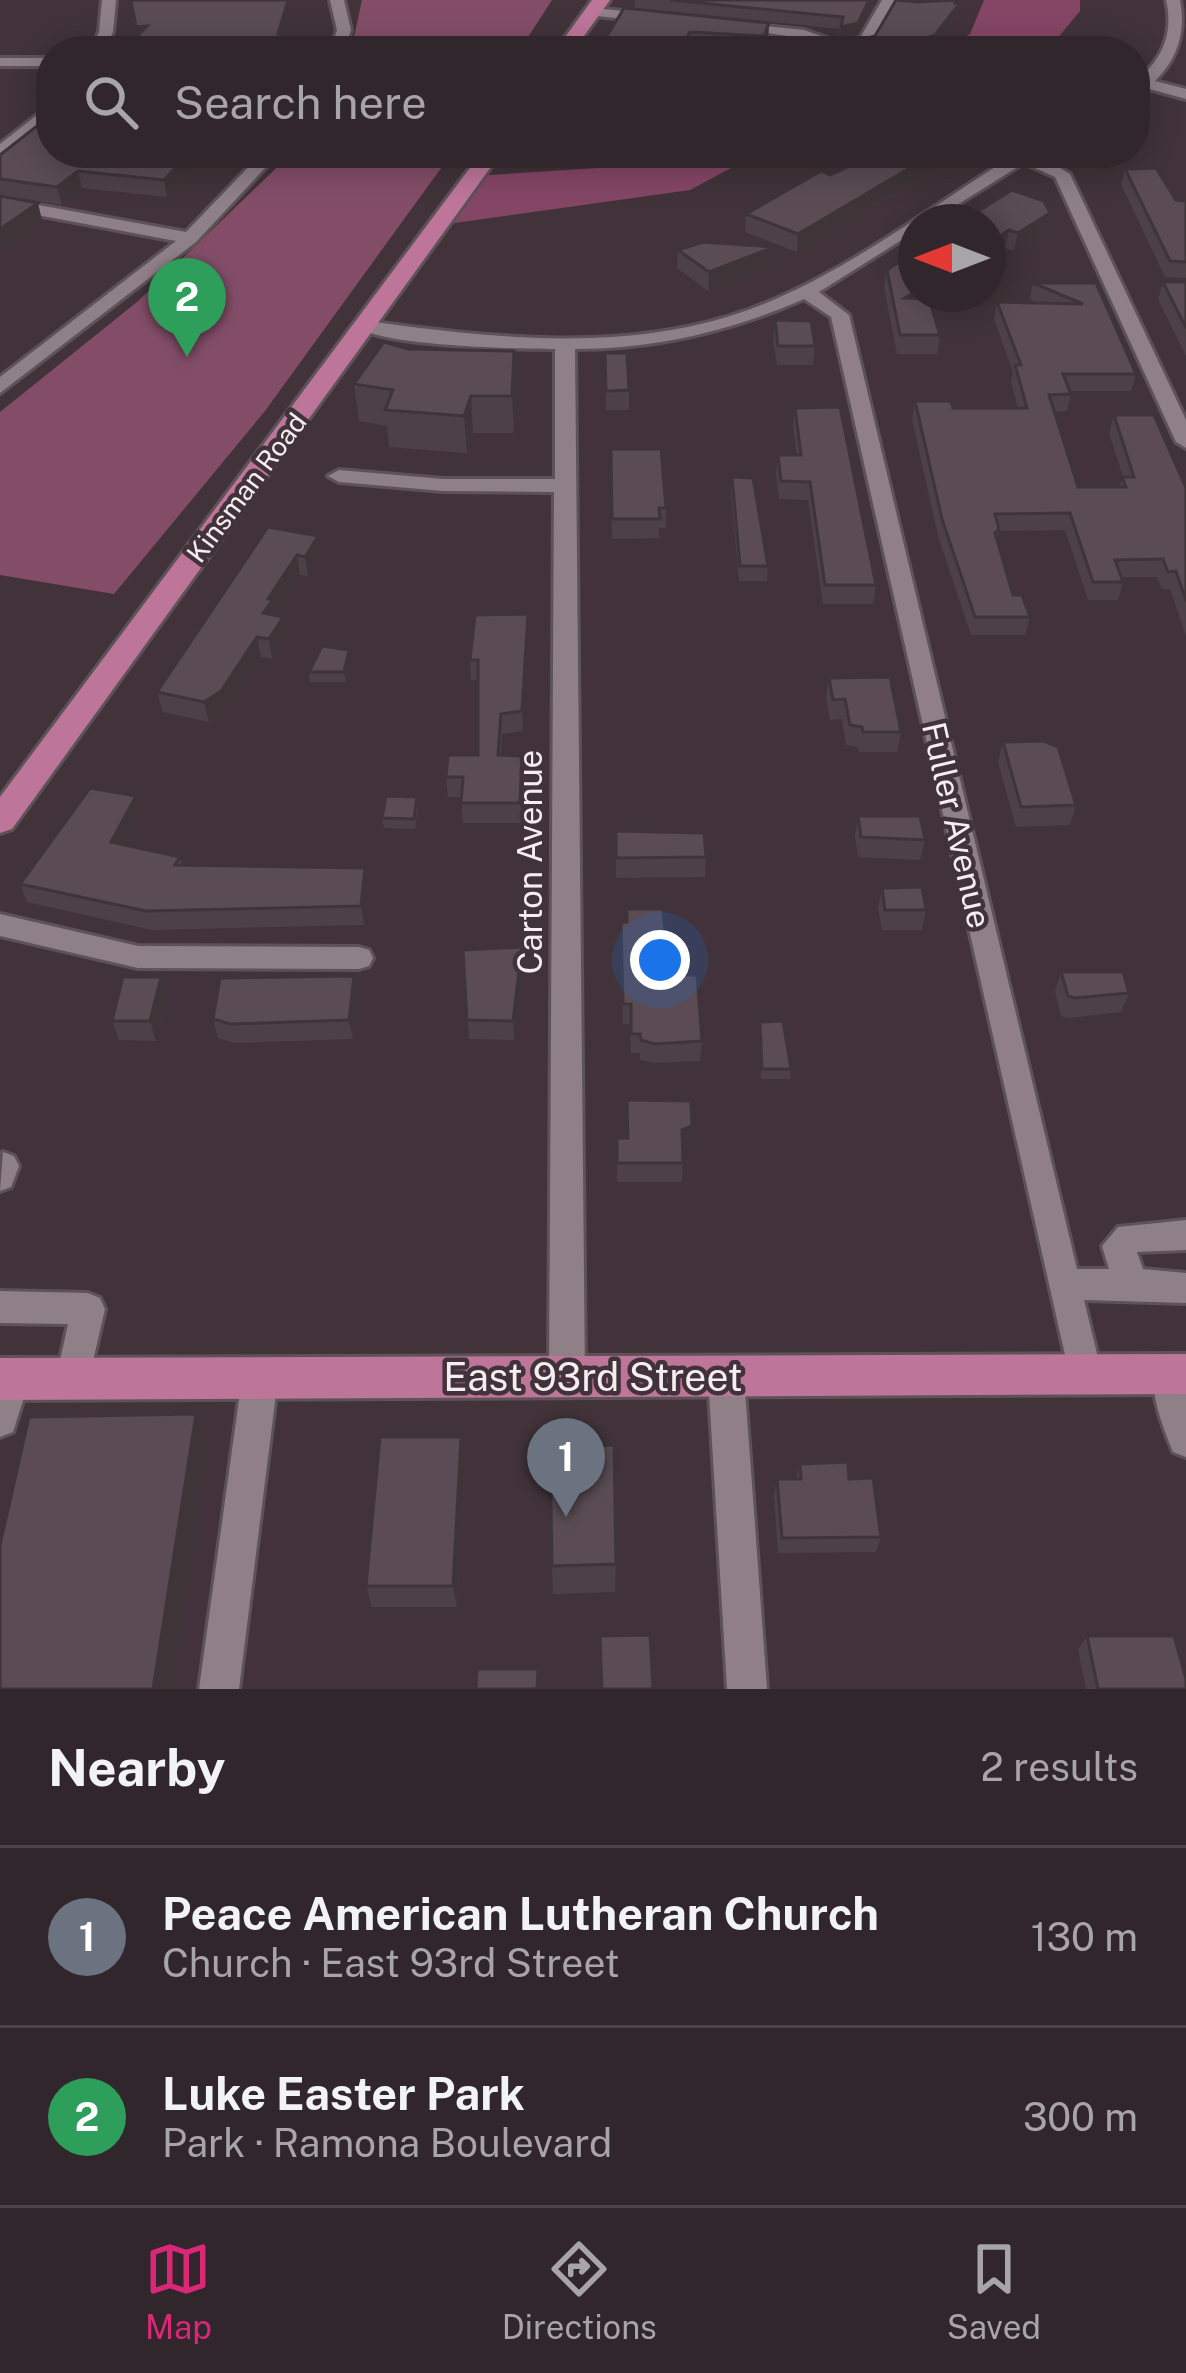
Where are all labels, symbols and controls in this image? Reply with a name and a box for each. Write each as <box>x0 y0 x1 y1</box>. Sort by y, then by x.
search box <box>36 36 1150 168</box>
icon: search <box>78 69 144 135</box>
text: Search here <box>174 76 427 129</box>
north arrow <box>898 204 1006 312</box>
pin: 2 <box>148 258 226 357</box>
street label: Kinsman Road <box>180 406 313 568</box>
street label: Fuller Avenue <box>915 718 999 932</box>
street label: Carton Avenue <box>511 750 549 974</box>
your location <box>630 930 690 990</box>
street label: East 93rd Street <box>443 1354 743 1400</box>
pin: 1 <box>527 1418 605 1517</box>
text: Nearby <box>48 1738 225 1797</box>
text: 2 results <box>981 1744 1138 1790</box>
text: Peace American Lutheran Church <box>162 1887 879 1940</box>
text: 1 <box>79 1914 95 1960</box>
text: 130 m <box>1031 1914 1138 1960</box>
text: Church · East 93rd Street <box>162 1940 620 1986</box>
text: Luke Easter Park <box>162 2067 525 2120</box>
text: 2 <box>75 2094 99 2140</box>
text: 300 m <box>1023 2094 1138 2140</box>
text: Park · Ramona Boulevard <box>162 2120 612 2166</box>
tab: Map <box>145 2236 212 2346</box>
tab: Directions <box>502 2236 657 2346</box>
tab: Saved <box>947 2236 1041 2346</box>

